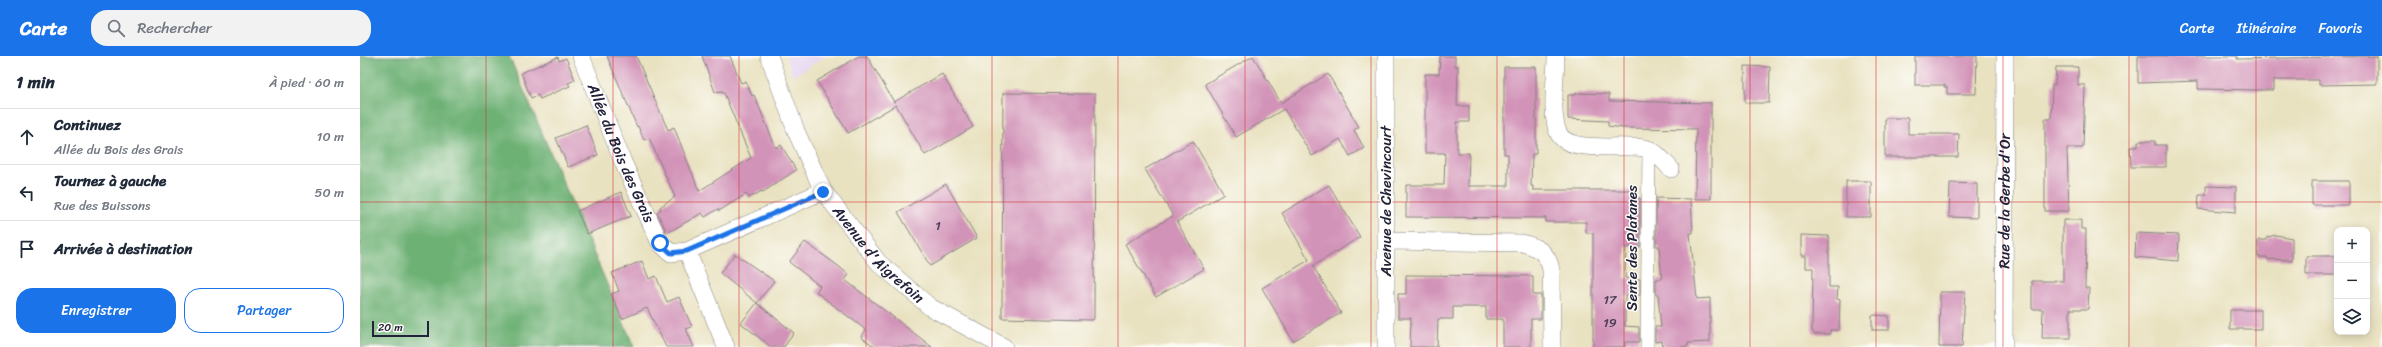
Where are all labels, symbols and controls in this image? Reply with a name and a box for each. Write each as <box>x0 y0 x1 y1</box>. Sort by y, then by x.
search box <box>91 10 371 46</box>
text: Carte <box>20 12 67 45</box>
text: Rechercher <box>137 15 212 41</box>
text: Carte <box>2180 16 2215 41</box>
text: Itinéraire <box>2237 16 2296 41</box>
text: Favoris <box>2318 16 2362 41</box>
icon: search <box>105 17 127 39</box>
text: 1 min <box>16 67 55 97</box>
text: À pied · 60 m <box>269 71 344 94</box>
street label: Allée du Bois des Grais <box>580 79 662 227</box>
text: Continuez <box>54 112 121 138</box>
text: 10 m <box>317 125 344 148</box>
street label: Avenue de Chevincourt <box>1373 125 1399 277</box>
icon: ahead <box>16 126 38 148</box>
street label: Rue de la Gerbe d'Or <box>1991 132 2018 269</box>
text: Allée du Bois des Grais <box>54 138 183 161</box>
text: Tournez à gauche <box>54 168 166 194</box>
text: 50 m <box>314 181 344 204</box>
icon: left <box>16 182 38 204</box>
route end <box>814 183 832 201</box>
street label: Sente des Platanes <box>1619 185 1645 311</box>
text: Rue des Buissons <box>54 194 150 217</box>
street label: Avenue d'Aigrefoin <box>825 199 930 310</box>
house number: 1 <box>935 214 941 237</box>
map controls <box>2334 227 2370 335</box>
button: + <box>2334 227 2370 263</box>
route start <box>651 234 669 252</box>
text: Arrivée à destination <box>54 236 192 262</box>
icon: arrive <box>16 238 38 260</box>
button: − <box>2334 263 2370 299</box>
button: Enregistrer <box>16 288 176 333</box>
button: Partager <box>184 288 344 333</box>
house number: 17 <box>1603 288 1618 311</box>
button: layers <box>2334 299 2370 335</box>
house number: 19 <box>1603 311 1617 334</box>
text: 20 m <box>378 318 403 337</box>
scale bar <box>372 319 429 338</box>

